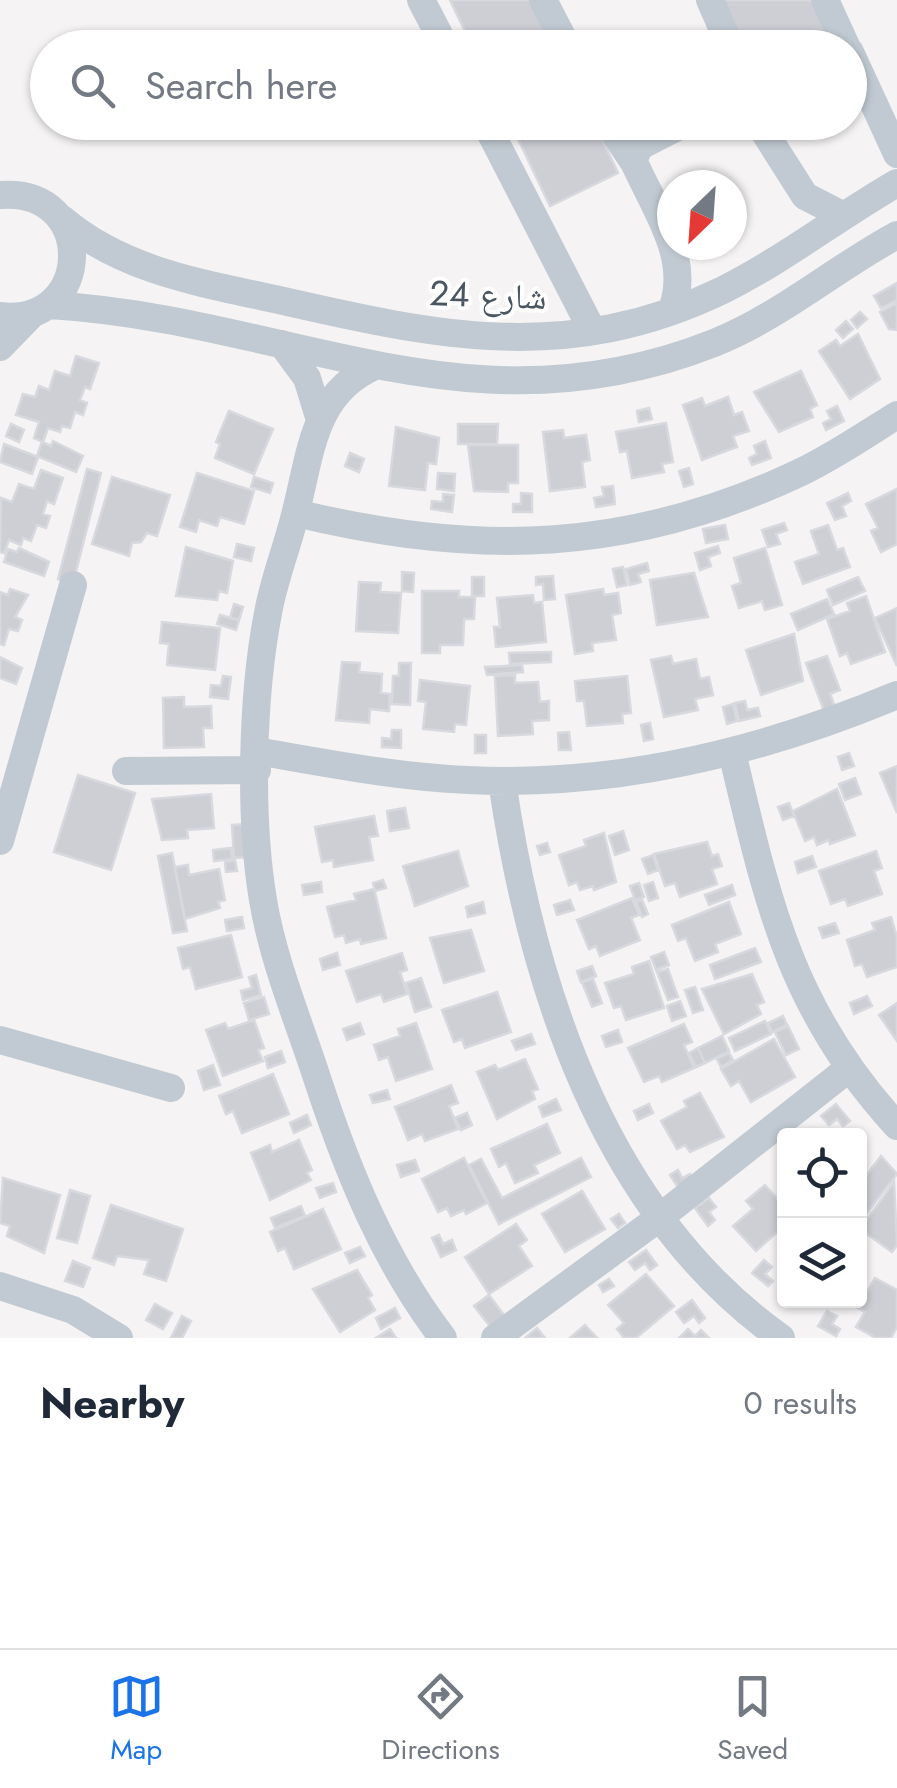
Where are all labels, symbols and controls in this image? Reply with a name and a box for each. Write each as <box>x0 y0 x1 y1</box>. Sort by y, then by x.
search box <box>30 30 867 140</box>
icon: search <box>65 58 120 113</box>
text: Search here <box>145 58 337 113</box>
north arrow <box>657 170 747 260</box>
street label: شارع 24 <box>428 268 548 322</box>
map controls <box>777 1128 867 1308</box>
button: locate <box>777 1128 867 1218</box>
button: layers <box>777 1218 867 1308</box>
text: Nearby <box>40 1373 184 1434</box>
text: 0 results <box>744 1380 857 1426</box>
tab: Map <box>109 1669 164 1770</box>
tab: Directions <box>381 1669 500 1770</box>
tab: Saved <box>717 1669 788 1770</box>

